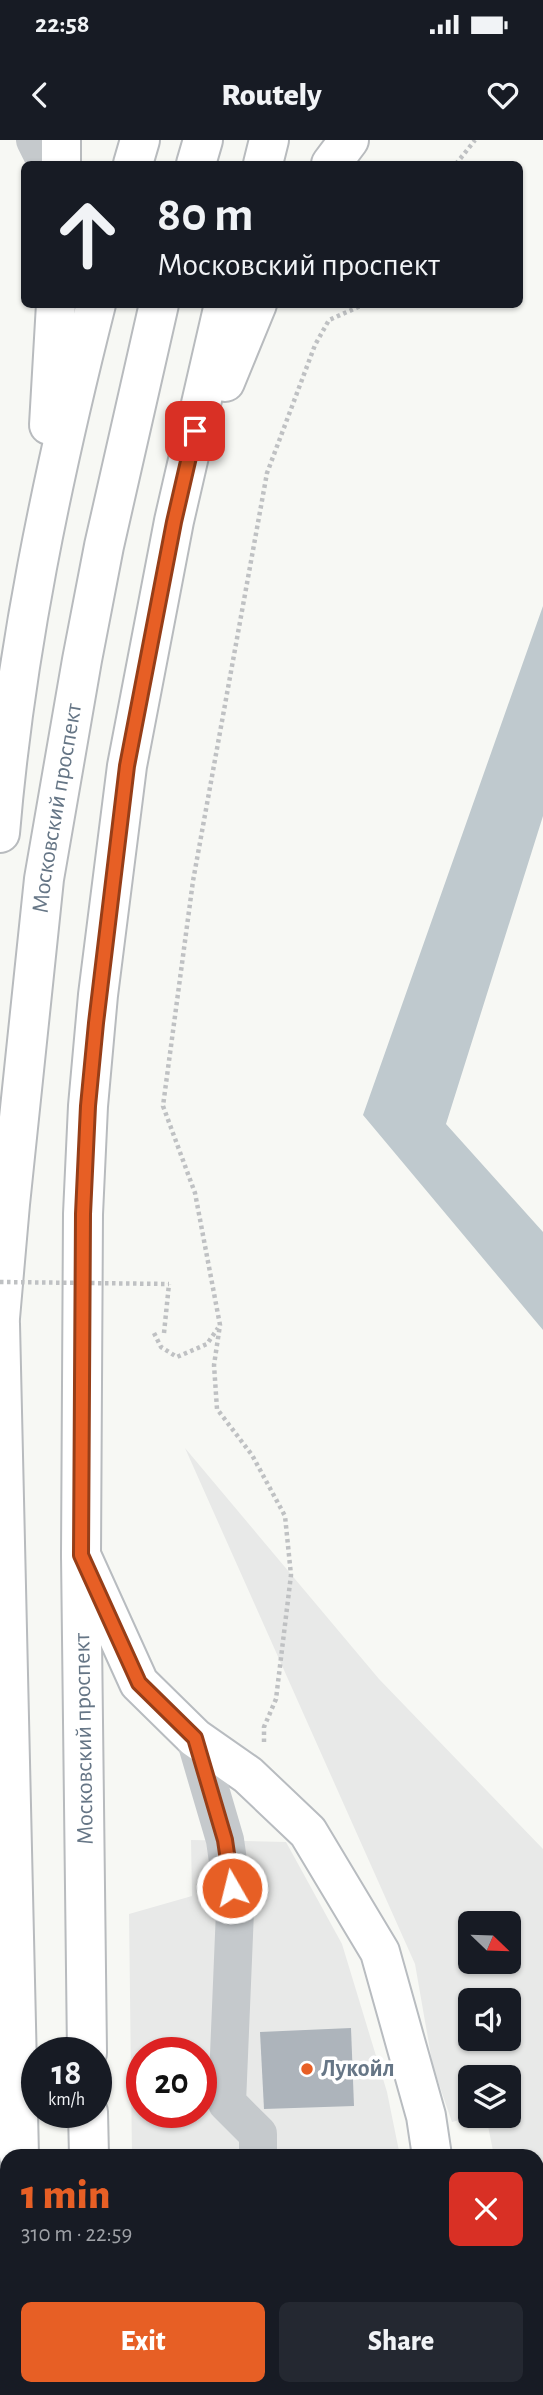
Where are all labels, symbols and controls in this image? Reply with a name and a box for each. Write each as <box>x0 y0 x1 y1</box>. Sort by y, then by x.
text: 22:58 <box>35 11 90 37</box>
icon: back <box>21 76 59 114</box>
icon: heart <box>484 76 522 114</box>
text: Routely <box>221 79 322 111</box>
icon: ahead <box>42 189 133 280</box>
text: 80 m <box>157 191 254 240</box>
text: Московский проспект <box>157 249 440 281</box>
pin <box>165 401 225 461</box>
icon: arrive <box>176 412 214 450</box>
street label: Московский проспект <box>28 701 86 914</box>
street label: Московский проспект <box>70 1632 98 1845</box>
position arrow <box>195 1851 269 1925</box>
north arrow <box>458 1911 522 1974</box>
map controls <box>458 1911 521 2128</box>
button: sound <box>458 1988 521 2051</box>
speed limit sign: 20 <box>126 2037 217 2128</box>
text: 18 <box>52 2056 81 2091</box>
place label: Лукойл <box>321 2057 395 2081</box>
marker: Лукойл <box>299 2061 315 2077</box>
button: layers <box>458 2065 521 2128</box>
text: km/h <box>48 2091 85 2109</box>
button: close <box>449 2172 523 2246</box>
text: 1 min <box>21 2174 110 2216</box>
text: 310 m · 22:59 <box>21 2223 132 2246</box>
button: Exit <box>21 2302 265 2382</box>
button: Share <box>279 2302 523 2382</box>

